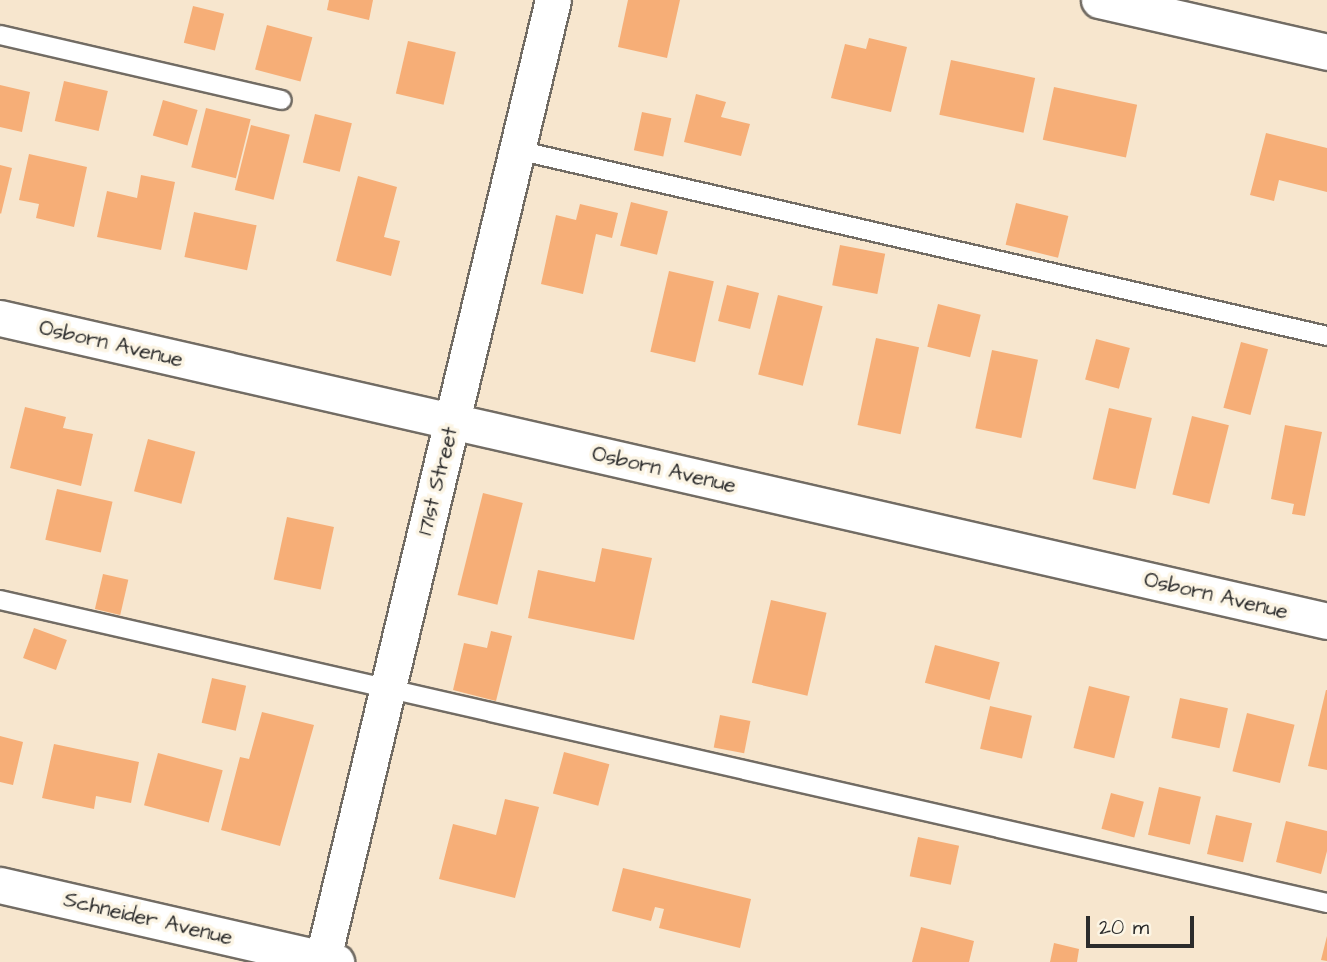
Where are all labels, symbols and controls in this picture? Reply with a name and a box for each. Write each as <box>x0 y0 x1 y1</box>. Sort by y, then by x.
street label: Osborn Avenue <box>37 315 185 373</box>
street label: 171st Street <box>412 424 464 538</box>
street label: Osborn Avenue <box>590 441 738 499</box>
street label: Osborn Avenue <box>1142 567 1290 625</box>
street label: Schneider Avenue <box>61 887 235 951</box>
scale bar <box>1089 902 1198 946</box>
text: 20 m <box>1099 913 1149 942</box>

